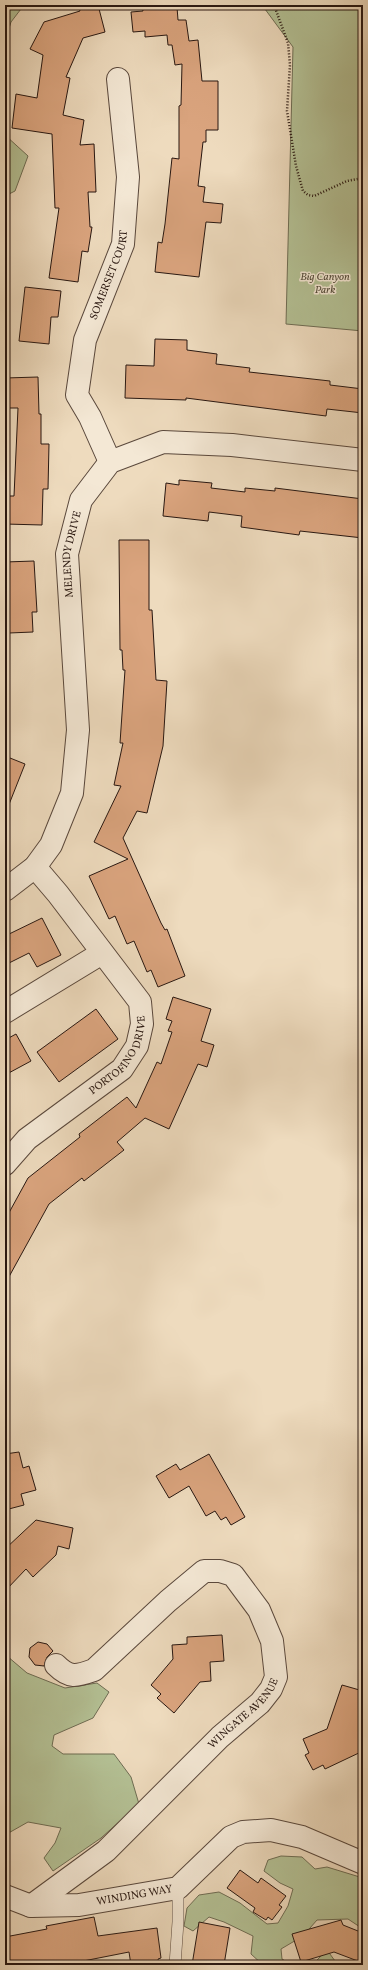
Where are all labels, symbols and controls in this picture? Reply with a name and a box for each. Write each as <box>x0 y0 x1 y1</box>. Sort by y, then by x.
street label: SOMERSET COURT <box>86 229 132 322</box>
park label: Big Canyon Park <box>300 270 350 298</box>
street label: MELENDY DRIVE <box>59 509 85 598</box>
street label: PORTOFINO DRIVE <box>86 1014 150 1098</box>
street label: WINGATE AVENUE <box>205 1675 282 1752</box>
street label: WINDING WAY <box>95 1882 174 1909</box>

